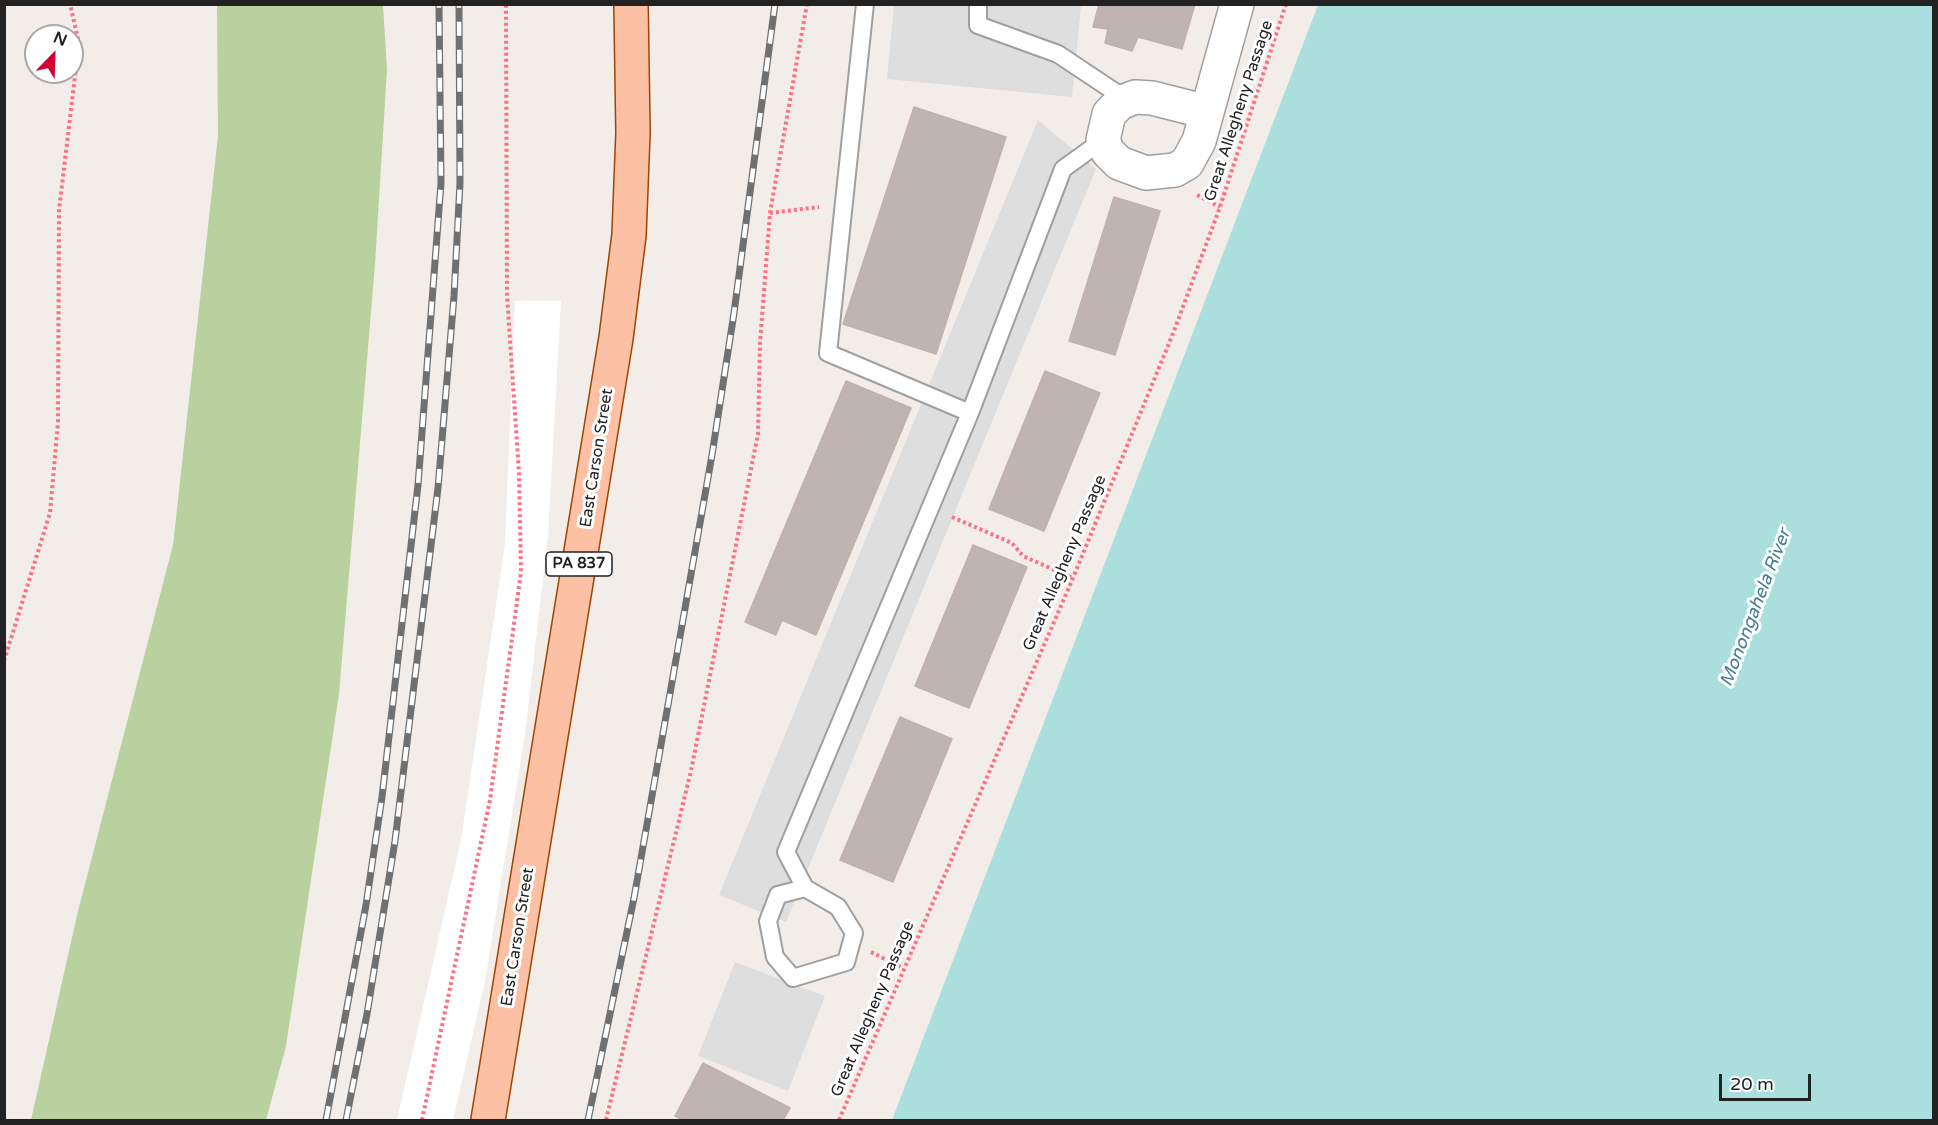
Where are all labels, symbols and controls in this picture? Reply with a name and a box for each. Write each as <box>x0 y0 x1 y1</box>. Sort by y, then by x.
street label: Great Allegheny Passage <box>1201 18 1277 204</box>
north arrow <box>24 24 84 84</box>
text: N <box>50 28 70 51</box>
street label: East Carson Street <box>577 387 617 529</box>
street label: Great Allegheny Passage <box>1019 472 1111 654</box>
water label: Monongahela River <box>1716 526 1796 690</box>
road number: PA 837 <box>546 552 612 576</box>
street label: East Carson Street <box>498 866 538 1008</box>
street label: Great Allegheny Passage <box>827 918 919 1100</box>
scale bar <box>1722 1062 1814 1100</box>
text: 20 m <box>1730 1073 1774 1095</box>

